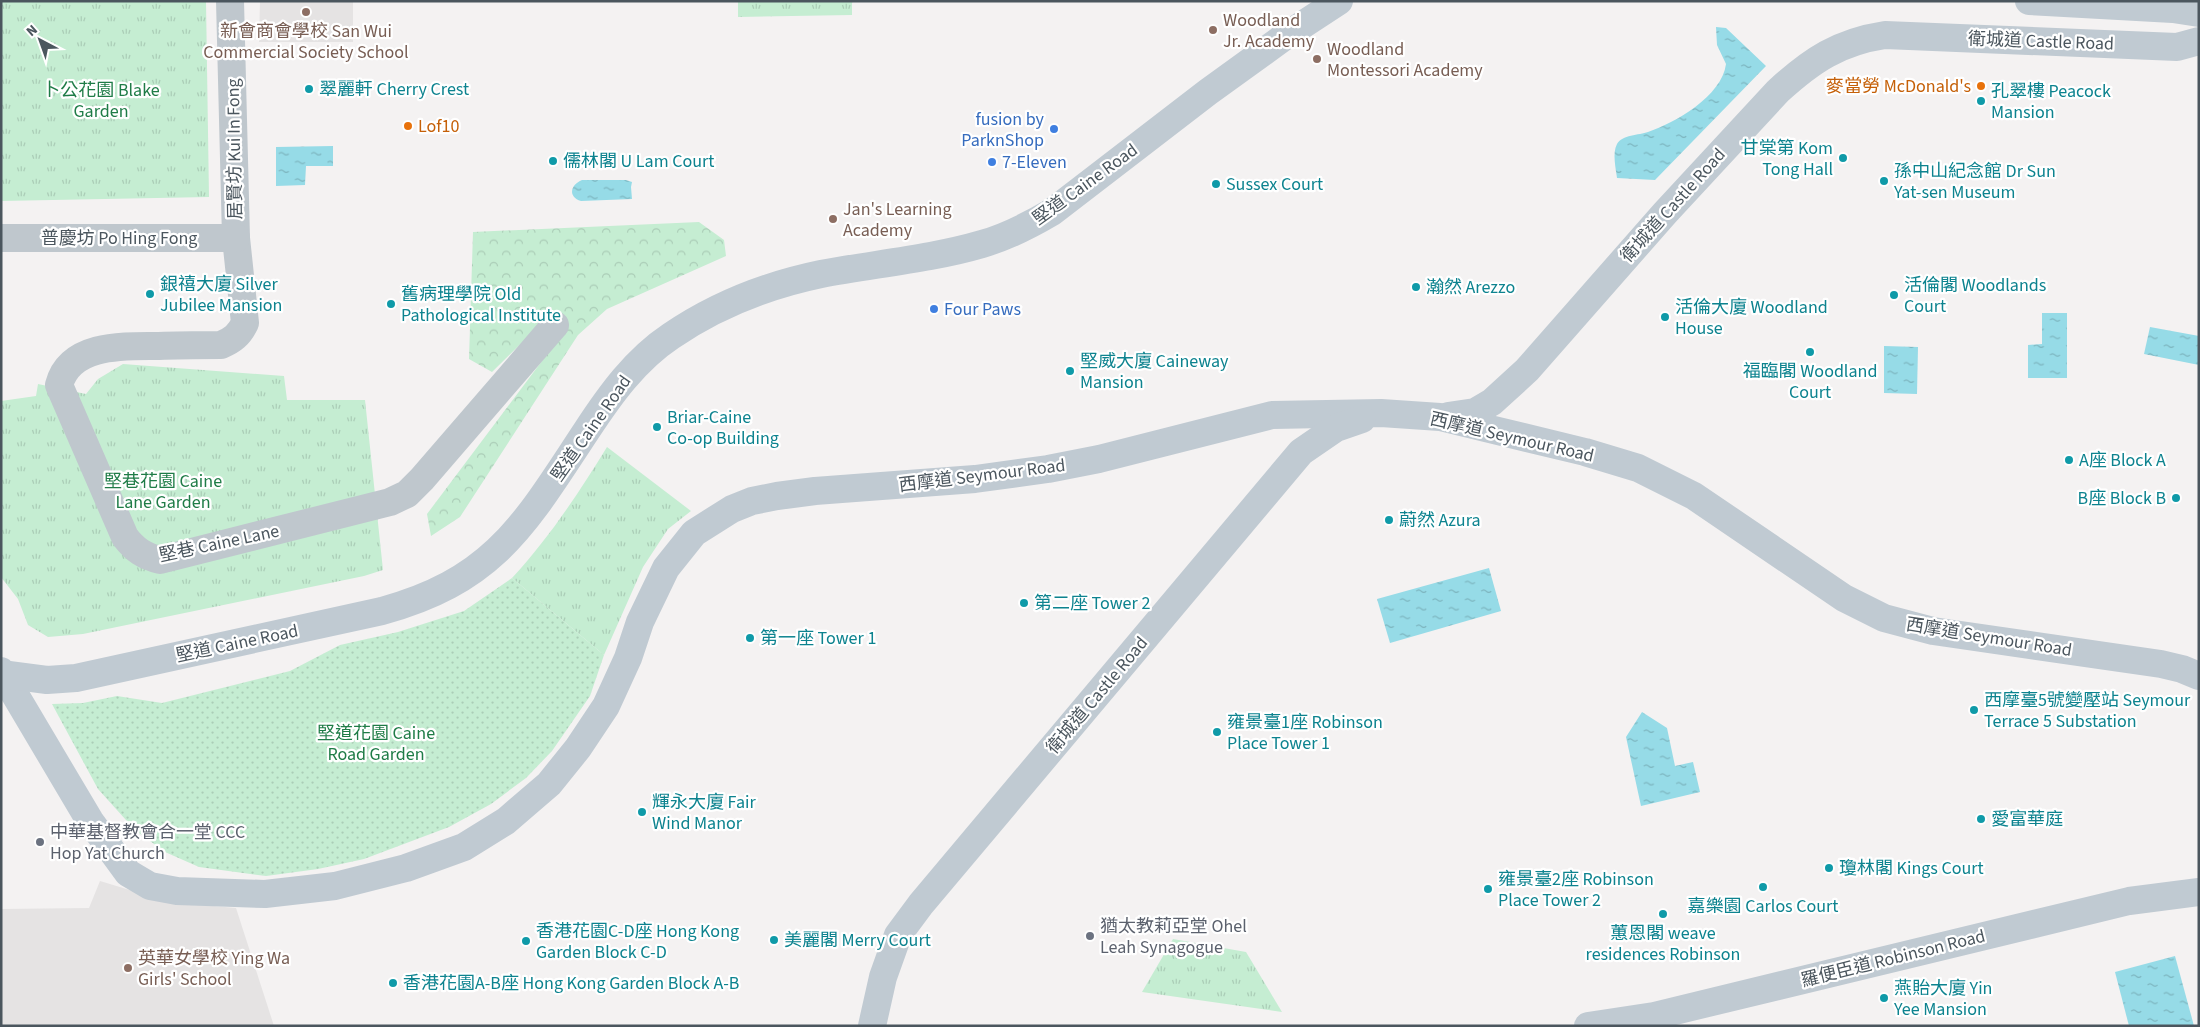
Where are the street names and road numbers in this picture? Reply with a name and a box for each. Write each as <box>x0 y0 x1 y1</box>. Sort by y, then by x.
street label: 衛城道 Castle Road <box>1968 26 2114 57</box>
street label: 居賢坊 Kui In Fong <box>221 78 248 220</box>
street label: 堅道 Caine Road <box>1028 138 1143 231</box>
street label: 衛城道 Castle Road <box>1615 143 1731 268</box>
street label: 普慶坊 Po Hing Fong <box>41 226 197 251</box>
street label: 堅道 Caine Road <box>545 370 637 486</box>
street label: 西摩道 Seymour Road <box>1427 406 1596 469</box>
street label: 西摩道 Seymour Road <box>897 453 1067 498</box>
street label: 堅巷 Caine Lane <box>157 519 282 568</box>
street label: 西摩道 Seymour Road <box>1904 612 2074 663</box>
street label: 堅道 Caine Road <box>174 618 301 669</box>
street label: 衛城道 Castle Road <box>1041 631 1154 759</box>
street label: 羅便臣道 Robinson Road <box>1798 923 1988 993</box>

